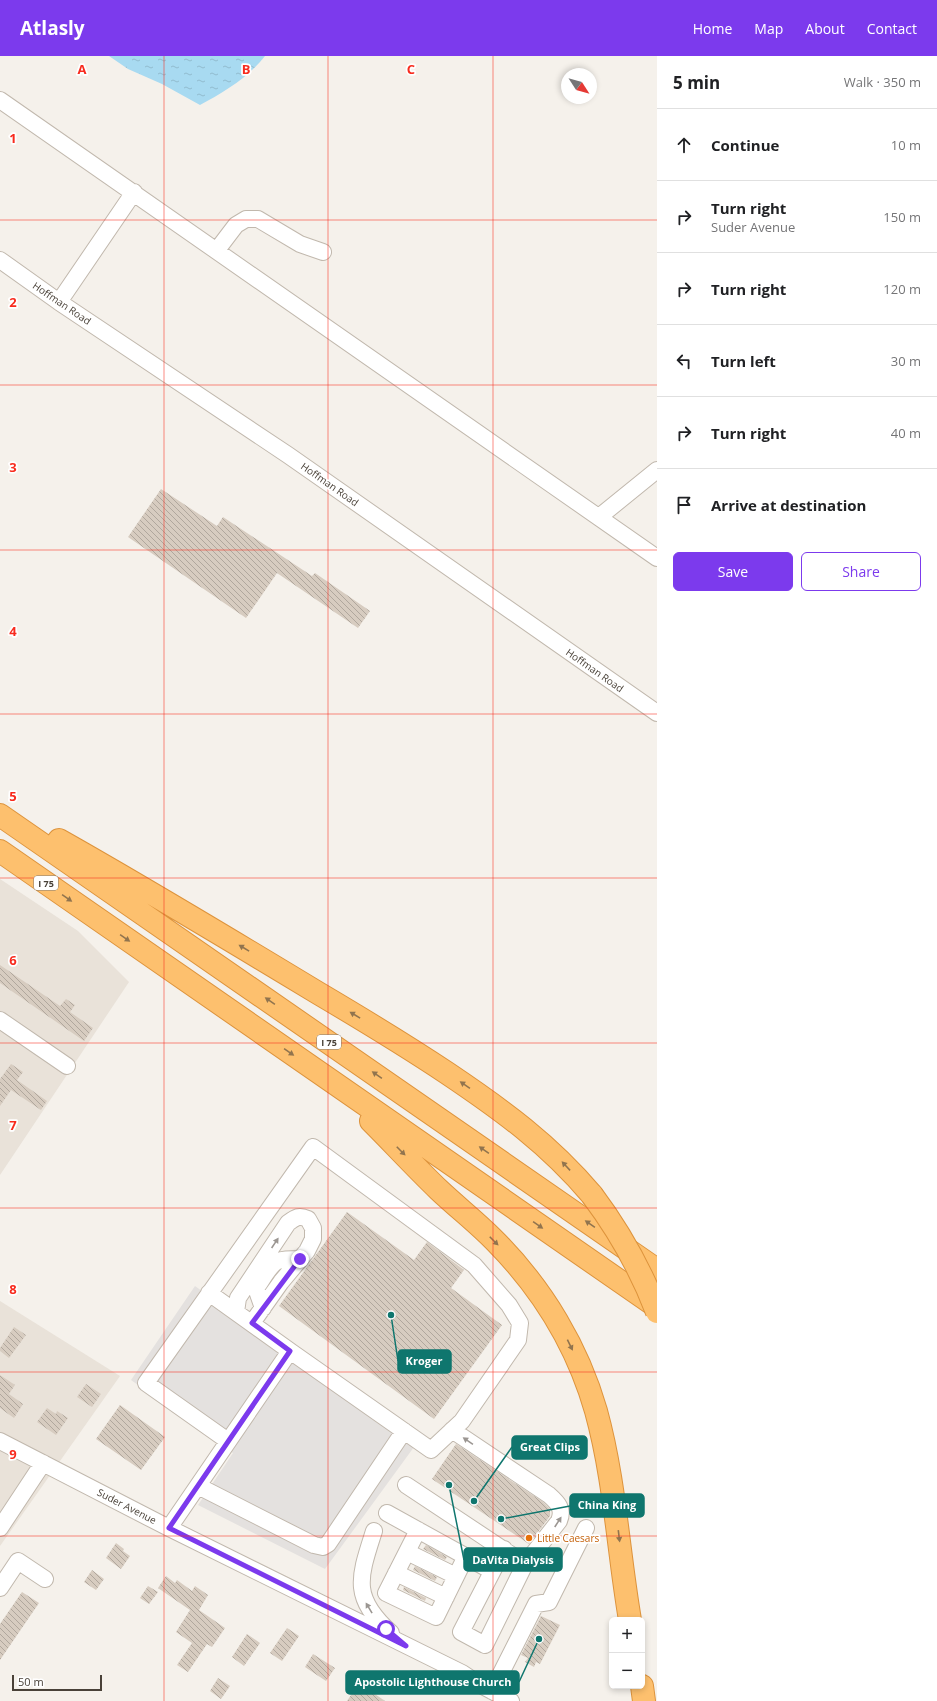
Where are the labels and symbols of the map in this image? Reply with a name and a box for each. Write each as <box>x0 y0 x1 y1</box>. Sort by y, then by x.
text: A <box>78 60 87 78</box>
text: B <box>242 60 251 78</box>
text: C <box>407 60 415 78</box>
north arrow <box>561 68 597 104</box>
text: 1 <box>9 129 17 147</box>
street label: Hoffman Road <box>30 278 94 328</box>
text: 2 <box>9 293 17 311</box>
text: 3 <box>9 458 17 476</box>
street label: Hoffman Road <box>298 459 362 509</box>
text: 4 <box>9 622 17 640</box>
street label: Hoffman Road <box>563 645 627 695</box>
text: 5 <box>9 787 17 805</box>
road number: I 75 <box>34 876 58 890</box>
one-way arrow <box>61 894 72 902</box>
one-way arrow <box>119 934 130 942</box>
one-way arrow <box>239 944 249 952</box>
text: 6 <box>9 951 17 969</box>
one-way arrow <box>265 997 275 1005</box>
one-way arrow <box>350 1011 360 1019</box>
road number: I 75 <box>317 1035 341 1049</box>
one-way arrow <box>283 1048 294 1056</box>
one-way arrow <box>372 1071 382 1079</box>
one-way arrow <box>459 1081 470 1089</box>
text: 7 <box>9 1116 17 1134</box>
one-way arrow <box>396 1146 406 1156</box>
one-way arrow <box>478 1146 489 1154</box>
one-way arrow <box>561 1161 571 1171</box>
one-way arrow <box>585 1220 596 1228</box>
one-way arrow <box>533 1221 544 1229</box>
one-way arrow <box>490 1236 499 1246</box>
one-way arrow <box>271 1237 279 1248</box>
route end <box>291 1250 309 1268</box>
text: 8 <box>9 1280 17 1298</box>
one-way arrow <box>567 1340 573 1351</box>
callout: Kroger <box>398 1350 451 1373</box>
text: Kroger <box>406 1353 442 1368</box>
callout: Great Clips <box>512 1436 587 1459</box>
one-way arrow <box>463 1437 473 1445</box>
text: Great Clips <box>520 1439 580 1454</box>
text: 9 <box>9 1445 17 1463</box>
street label: Suder Avenue <box>95 1485 159 1527</box>
callout: China King <box>570 1494 644 1517</box>
text: China King <box>578 1497 637 1512</box>
one-way arrow <box>554 1516 561 1528</box>
one-way arrow <box>616 1530 622 1542</box>
place label: Little Caesars <box>537 1531 599 1545</box>
marker: Little Caesars <box>524 1533 534 1543</box>
callout: DaVita Dialysis <box>464 1548 562 1571</box>
text: DaVita Dialysis <box>472 1552 554 1567</box>
one-way arrow <box>366 1602 373 1614</box>
route start <box>377 1620 395 1638</box>
callout: Apostolic Lighthouse Church <box>346 1671 519 1694</box>
scale bar <box>12 1673 102 1692</box>
text: Apostolic Lighthouse Church <box>355 1674 511 1689</box>

